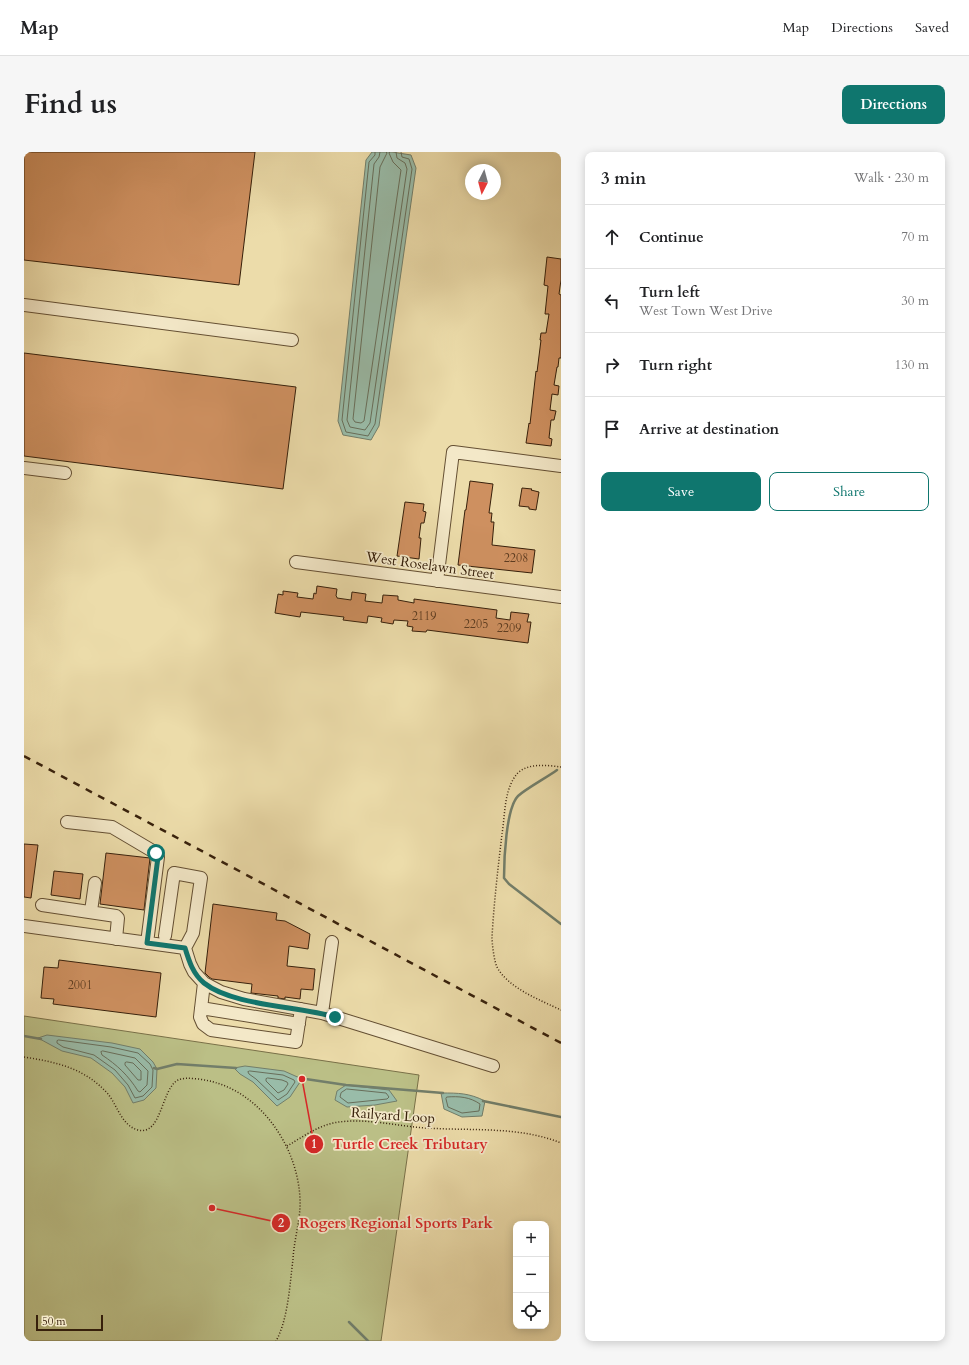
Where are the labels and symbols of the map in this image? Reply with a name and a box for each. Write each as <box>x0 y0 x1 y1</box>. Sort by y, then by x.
north arrow <box>465 164 501 200</box>
street label: West Roselawn Street <box>364 547 496 584</box>
house number: 2208 <box>504 550 528 566</box>
house number: 2119 <box>412 608 436 624</box>
house number: 2205 <box>464 616 488 632</box>
house number: 2209 <box>497 620 521 636</box>
route start <box>147 844 165 862</box>
house number: 2001 <box>68 977 92 993</box>
route end <box>326 1008 344 1026</box>
street label: Railyard Loop <box>350 1103 436 1128</box>
callout: Turtle Creek Tributary <box>304 1130 496 1157</box>
text: Turtle Creek Tributary <box>332 1134 488 1154</box>
text: 1 <box>311 1136 317 1152</box>
callout: Rogers Regional Sports Park <box>271 1209 501 1236</box>
text: Rogers Regional Sports Park <box>299 1213 494 1233</box>
text: 2 <box>278 1215 284 1231</box>
scale bar <box>36 1313 103 1332</box>

